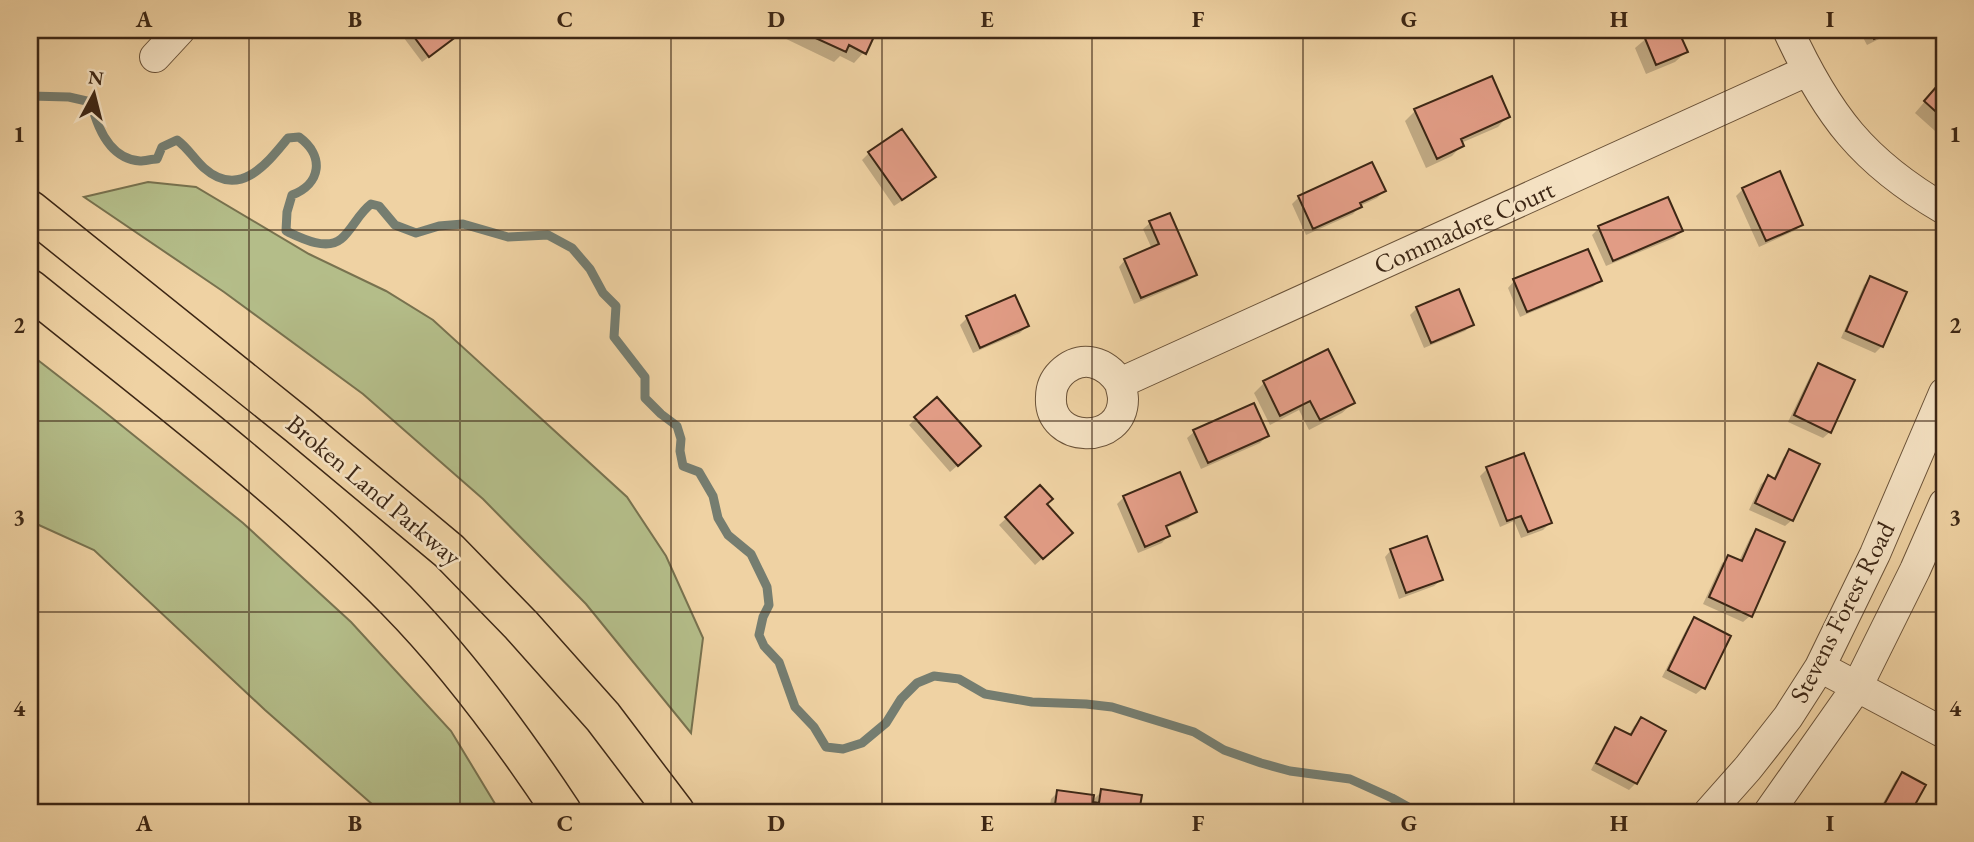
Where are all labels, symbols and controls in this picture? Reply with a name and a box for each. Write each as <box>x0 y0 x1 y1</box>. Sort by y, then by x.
text: A <box>135 4 153 34</box>
text: B <box>348 4 362 34</box>
text: C <box>557 4 573 34</box>
text: D <box>767 4 785 34</box>
text: E <box>980 4 994 34</box>
text: F <box>1192 4 1205 34</box>
text: G <box>1401 4 1417 34</box>
text: H <box>1610 4 1628 34</box>
text: I <box>1826 4 1834 34</box>
north arrow <box>60 60 130 130</box>
text: N <box>87 64 106 91</box>
text: 1 <box>13 119 25 149</box>
text: 1 <box>1949 119 1961 149</box>
street label: Commadore Court <box>1368 172 1560 282</box>
text: 2 <box>13 310 25 340</box>
text: 2 <box>1949 310 1961 340</box>
street label: Broken Land Parkway <box>279 407 469 574</box>
text: 3 <box>13 502 25 532</box>
text: 3 <box>1949 502 1961 532</box>
street label: Stevens Forest Road <box>1782 515 1903 708</box>
text: 4 <box>13 693 26 723</box>
text: 4 <box>1949 693 1962 723</box>
text: A <box>135 808 153 838</box>
text: B <box>348 808 362 838</box>
text: C <box>557 808 573 838</box>
text: D <box>767 808 785 838</box>
text: E <box>980 808 994 838</box>
text: F <box>1192 808 1205 838</box>
text: G <box>1401 808 1417 838</box>
text: H <box>1610 808 1628 838</box>
text: I <box>1826 808 1834 838</box>

